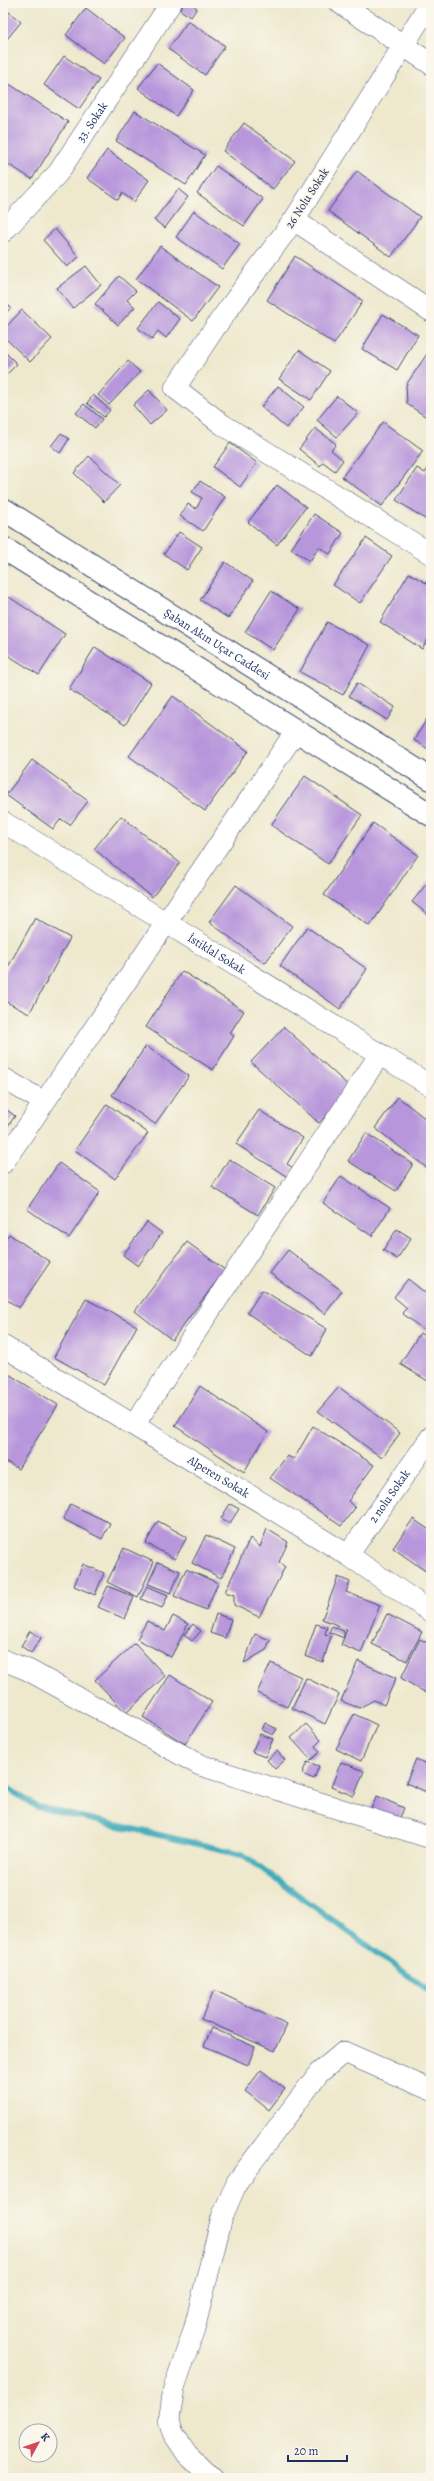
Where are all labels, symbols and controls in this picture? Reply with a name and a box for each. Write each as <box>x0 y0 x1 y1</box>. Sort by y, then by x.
street label: 33. Sokak <box>73 99 111 145</box>
street label: 26 Nolu Sokak <box>281 165 333 231</box>
street label: Şaban Akın Uçar Caddesi <box>161 605 273 683</box>
street label: İstiklal Sokak <box>185 930 249 978</box>
street label: Alperen Sokak <box>184 1451 253 1501</box>
street label: 2 nolu Sokak <box>365 1466 414 1526</box>
north arrow <box>18 2423 58 2463</box>
text: K <box>37 2429 54 2445</box>
scale bar <box>288 2437 347 2463</box>
text: 20 m <box>294 2443 318 2459</box>

